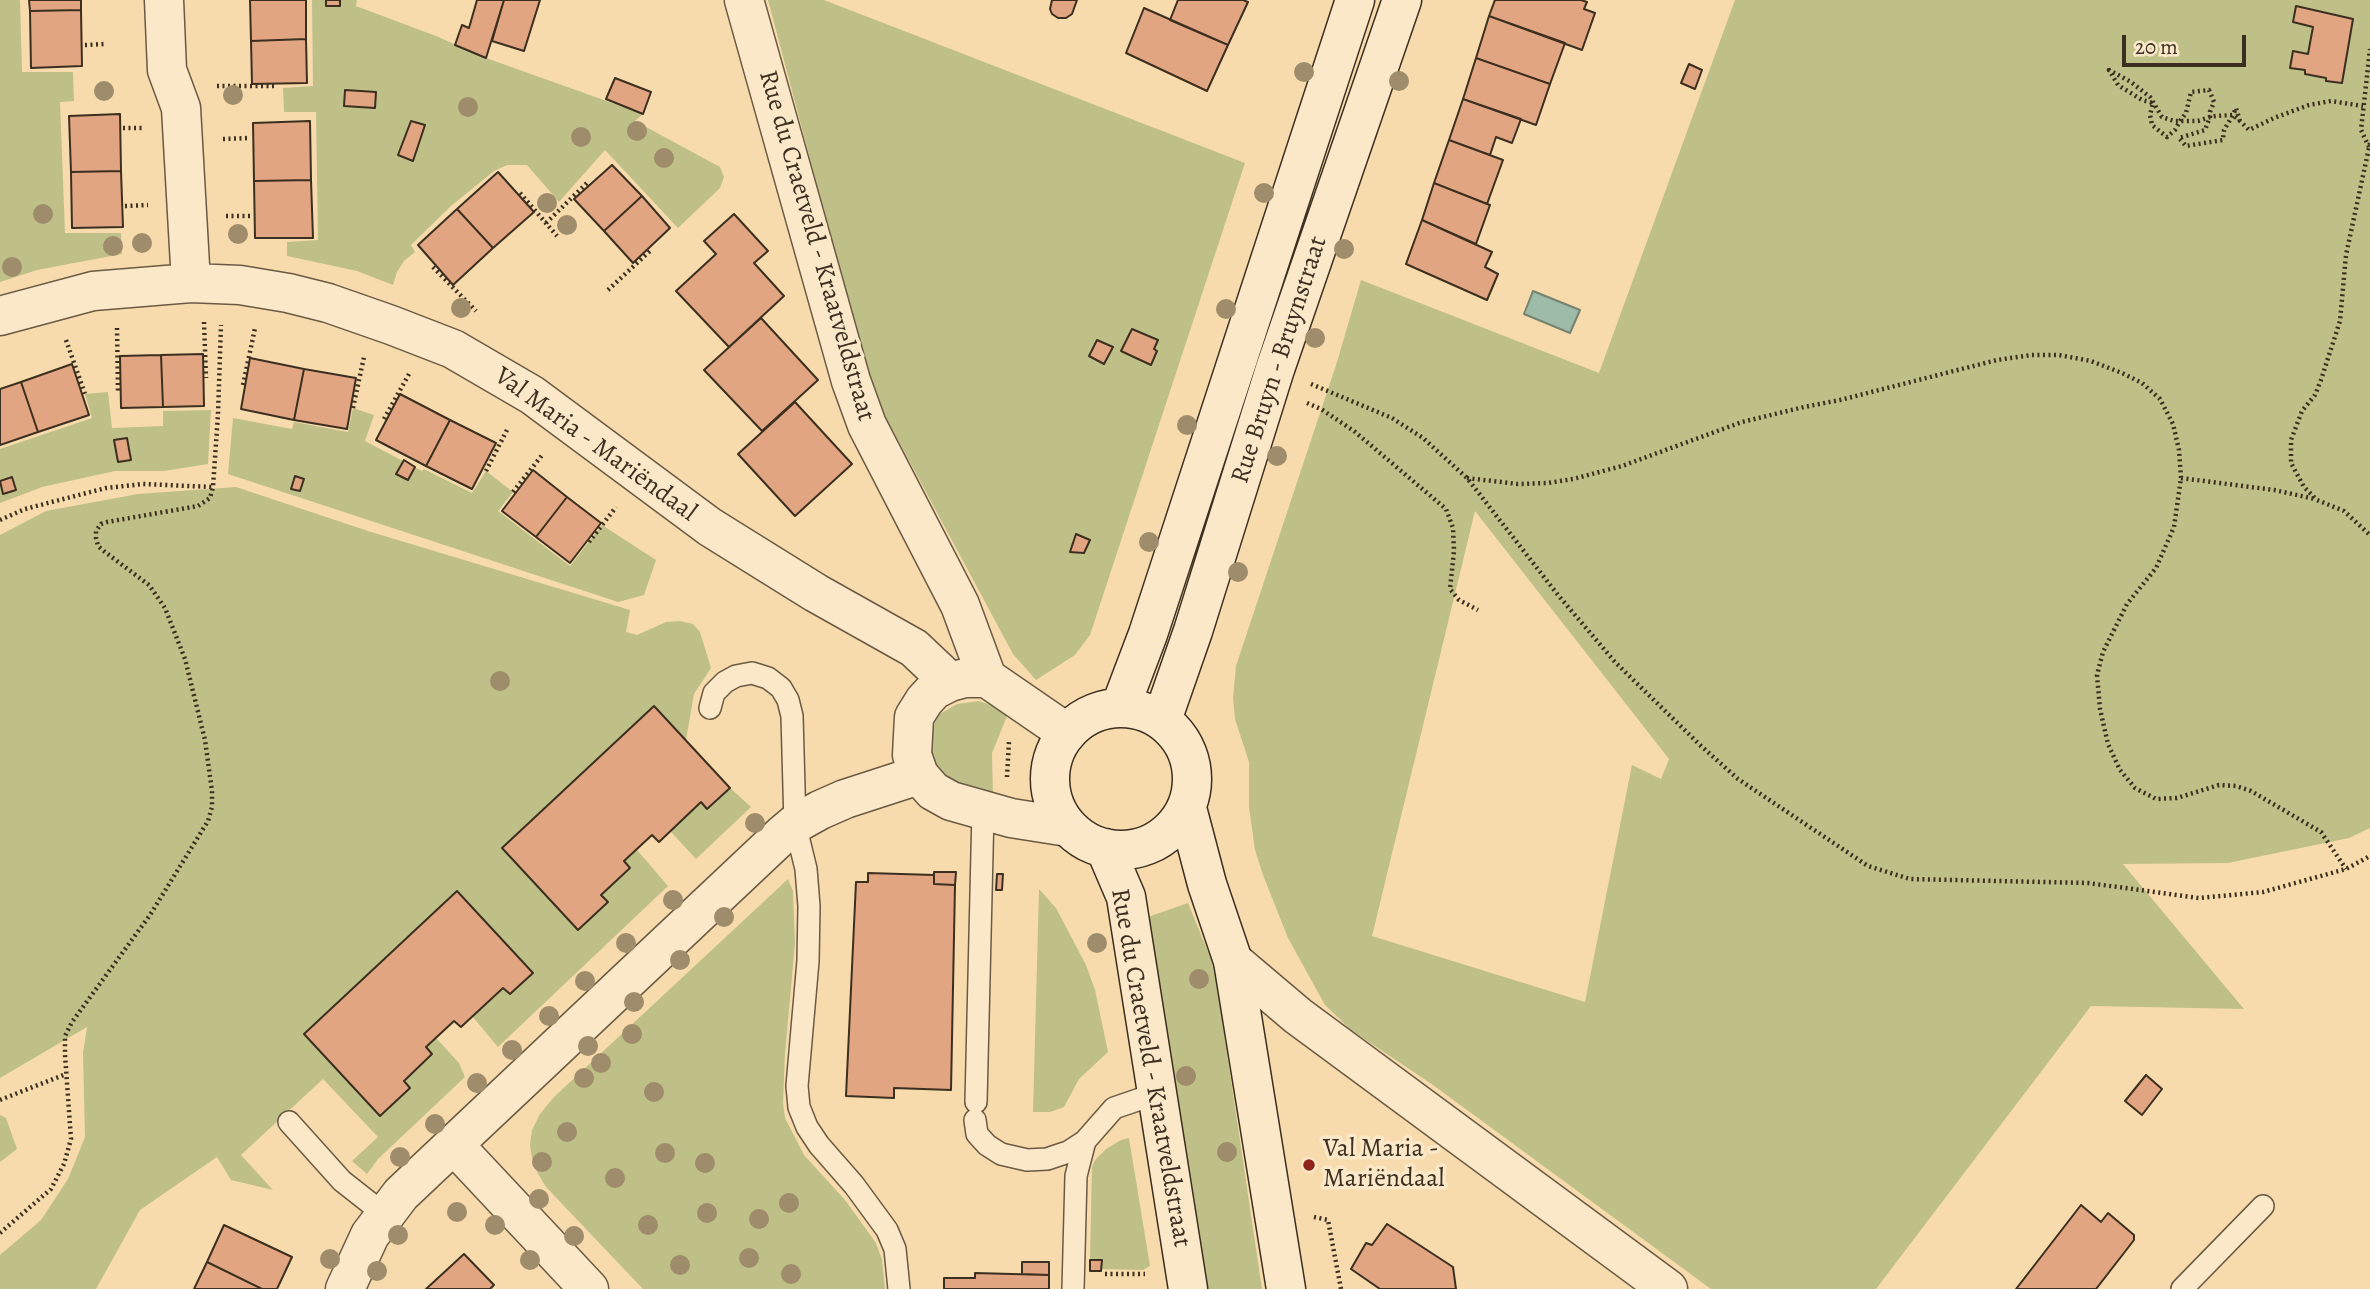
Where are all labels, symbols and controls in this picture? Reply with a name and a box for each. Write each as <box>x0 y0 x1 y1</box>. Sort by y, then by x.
scale bar <box>2125 21 2249 65</box>
text: 20 m <box>2135 33 2178 61</box>
street label: Rue du Craetveld - Kraatveldstraat <box>751 67 881 425</box>
street label: Rue Bruyn - Bruynstraat <box>1225 233 1335 487</box>
street label: Val Maria - Mariëndaal <box>488 361 702 529</box>
street label: Rue du Craetveld - Kraatveldstraat <box>1103 886 1197 1250</box>
place label: Val Maria - Mariëndaal <box>1323 1134 1445 1196</box>
marker: Val Maria - Mariëndaal <box>1301 1157 1317 1173</box>

